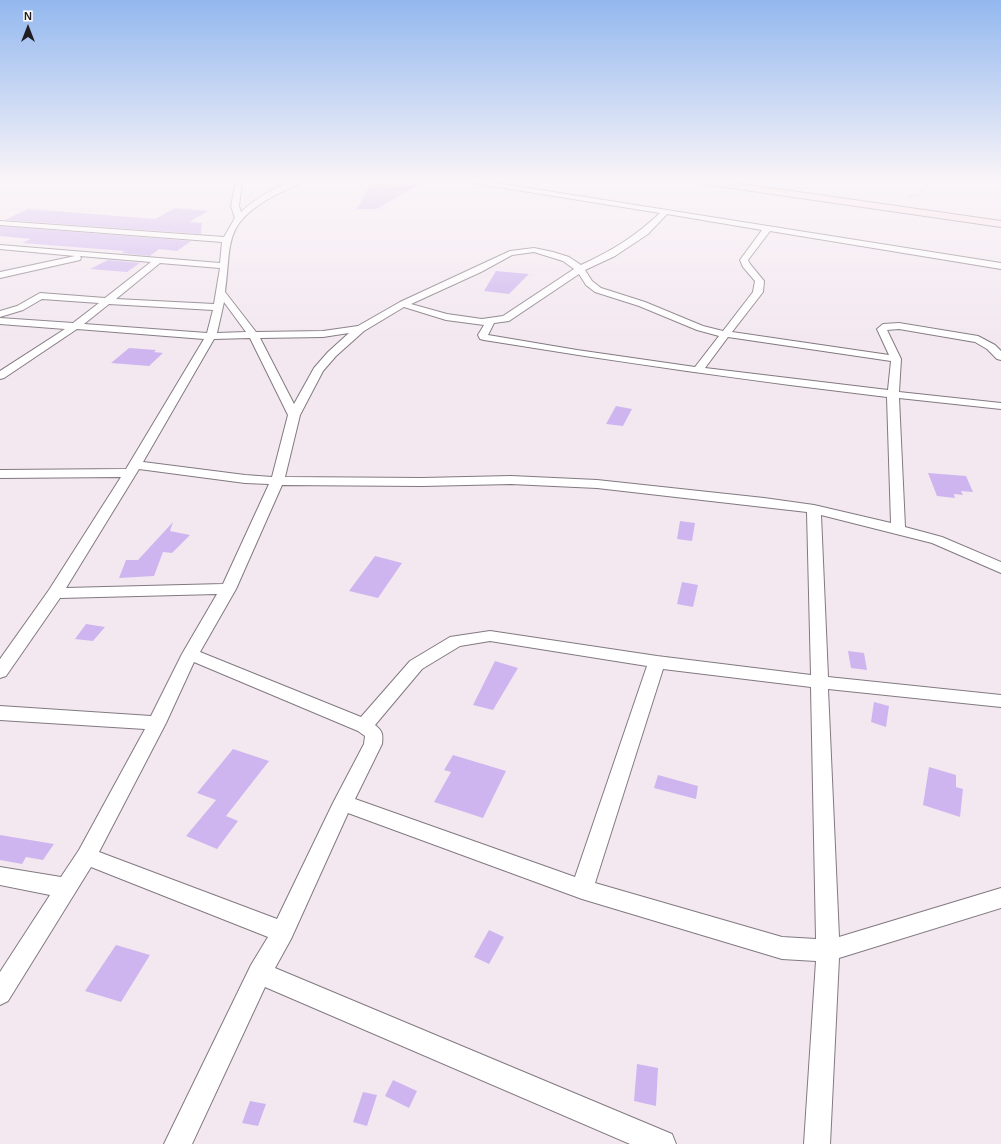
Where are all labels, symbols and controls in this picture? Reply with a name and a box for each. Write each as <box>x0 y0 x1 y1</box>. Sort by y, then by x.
north arrow <box>8 8 48 48</box>
text: N <box>24 10 32 22</box>

